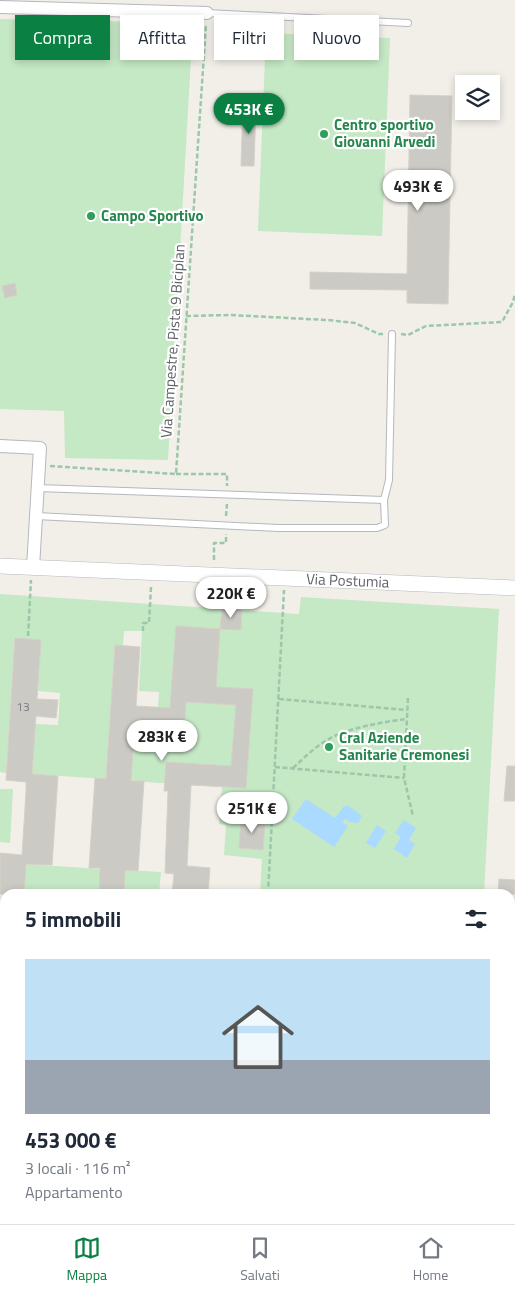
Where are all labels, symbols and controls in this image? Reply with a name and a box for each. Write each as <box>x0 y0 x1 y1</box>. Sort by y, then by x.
chip: Compra <box>15 15 110 60</box>
chip: Affitta <box>120 15 204 60</box>
chip: Filtri <box>214 15 284 60</box>
chip: Nuovo <box>294 15 379 60</box>
map controls <box>455 75 500 120</box>
button: layers <box>455 75 500 120</box>
pin: 453K € <box>208 92 290 135</box>
text: 453K € <box>225 97 273 121</box>
place label: Centro sportivo Giovanni Arvedi <box>334 113 435 153</box>
marker: Centro sportivo Giovanni Arvedi <box>318 128 330 140</box>
pin: 493K € <box>377 170 459 212</box>
text: 493K € <box>394 174 442 198</box>
place label: Campo Sportivo <box>101 204 203 227</box>
marker: Campo Sportivo <box>85 210 97 222</box>
street label: Via Campestre, Pista 9 Biciplan <box>154 243 191 439</box>
street label: Via Postumia <box>306 567 390 594</box>
pin: 220K € <box>190 576 272 619</box>
text: 220K € <box>207 581 255 605</box>
house number: 13 <box>16 697 30 716</box>
pin: 283K € <box>121 720 203 762</box>
text: 283K € <box>138 724 186 748</box>
place label: Cral Aziende Sanitarie Cremonesi <box>339 726 469 766</box>
marker: Cral Aziende Sanitarie Cremonesi <box>323 741 335 753</box>
pin: 251K € <box>211 792 293 834</box>
text: 251K € <box>228 796 276 820</box>
text: 5 immobili <box>25 903 121 935</box>
icon: filters <box>462 905 490 933</box>
icon: home <box>213 992 303 1082</box>
text: 453 000 € <box>25 1124 117 1156</box>
text: 3 locali · 116 m² <box>25 1156 131 1180</box>
text: Appartamento <box>25 1180 123 1204</box>
tab: Mappa <box>67 1234 107 1285</box>
tab: Salvati <box>240 1234 280 1285</box>
tab: Home <box>413 1234 448 1285</box>

